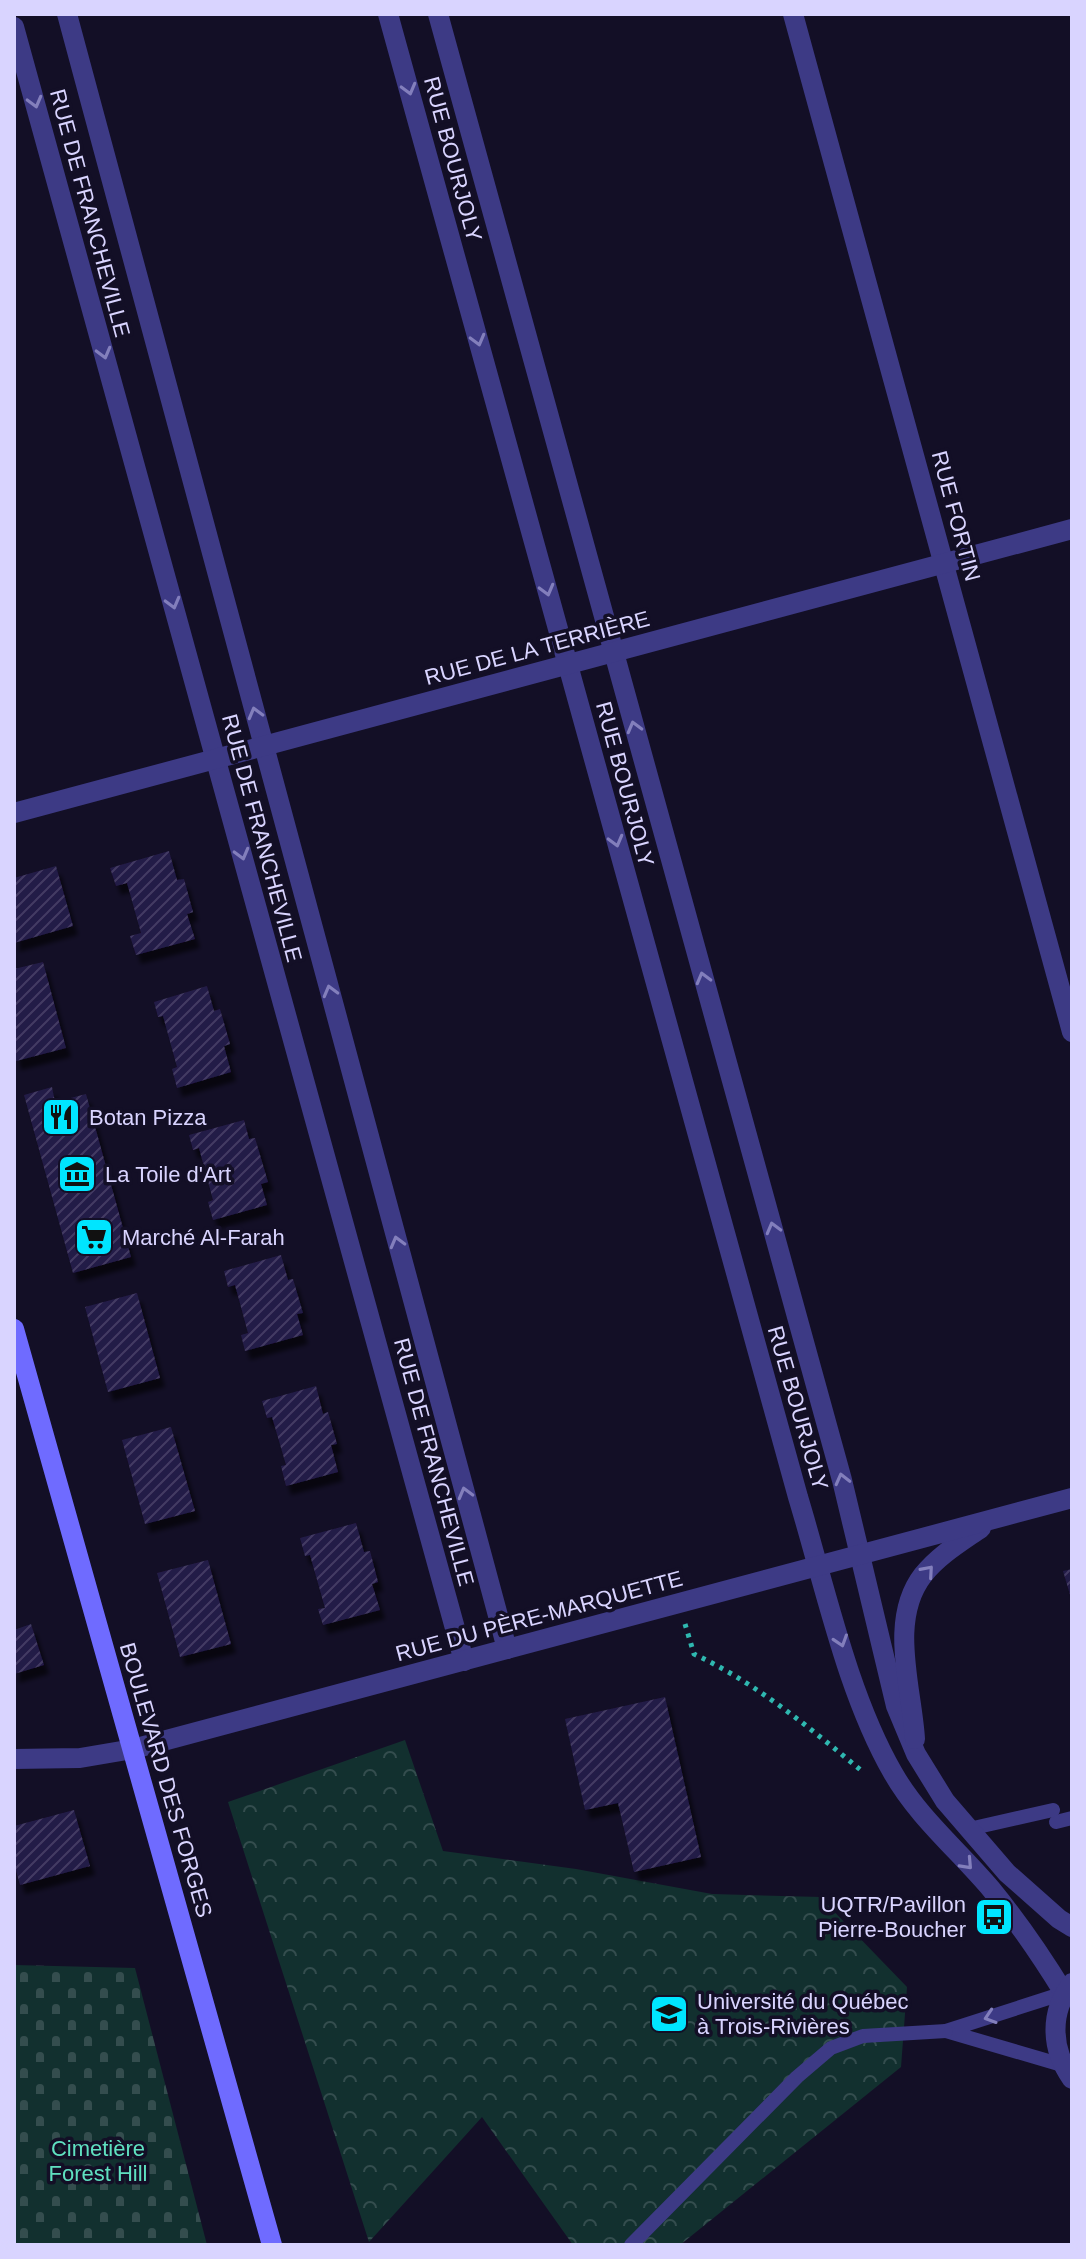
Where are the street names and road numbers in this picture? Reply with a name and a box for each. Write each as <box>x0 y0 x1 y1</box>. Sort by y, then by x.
street label: RUE BOURJOLY <box>419 74 487 244</box>
street label: RUE DE FRANCHEVILLE <box>45 86 135 340</box>
street label: RUE FORTIN <box>927 448 985 584</box>
street label: RUE DE LA TERRIÈRE <box>422 606 652 690</box>
street label: RUE BOURJOLY <box>591 699 659 869</box>
street label: RUE DE FRANCHEVILLE <box>217 711 307 965</box>
street label: RUE BOURJOLY <box>763 1323 833 1493</box>
street label: RUE DE FRANCHEVILLE <box>389 1335 479 1589</box>
street label: RUE DU PÈRE-MARQUETTE <box>393 1566 685 1666</box>
street label: BOULEVARD DES FORGES <box>115 1640 217 1920</box>

